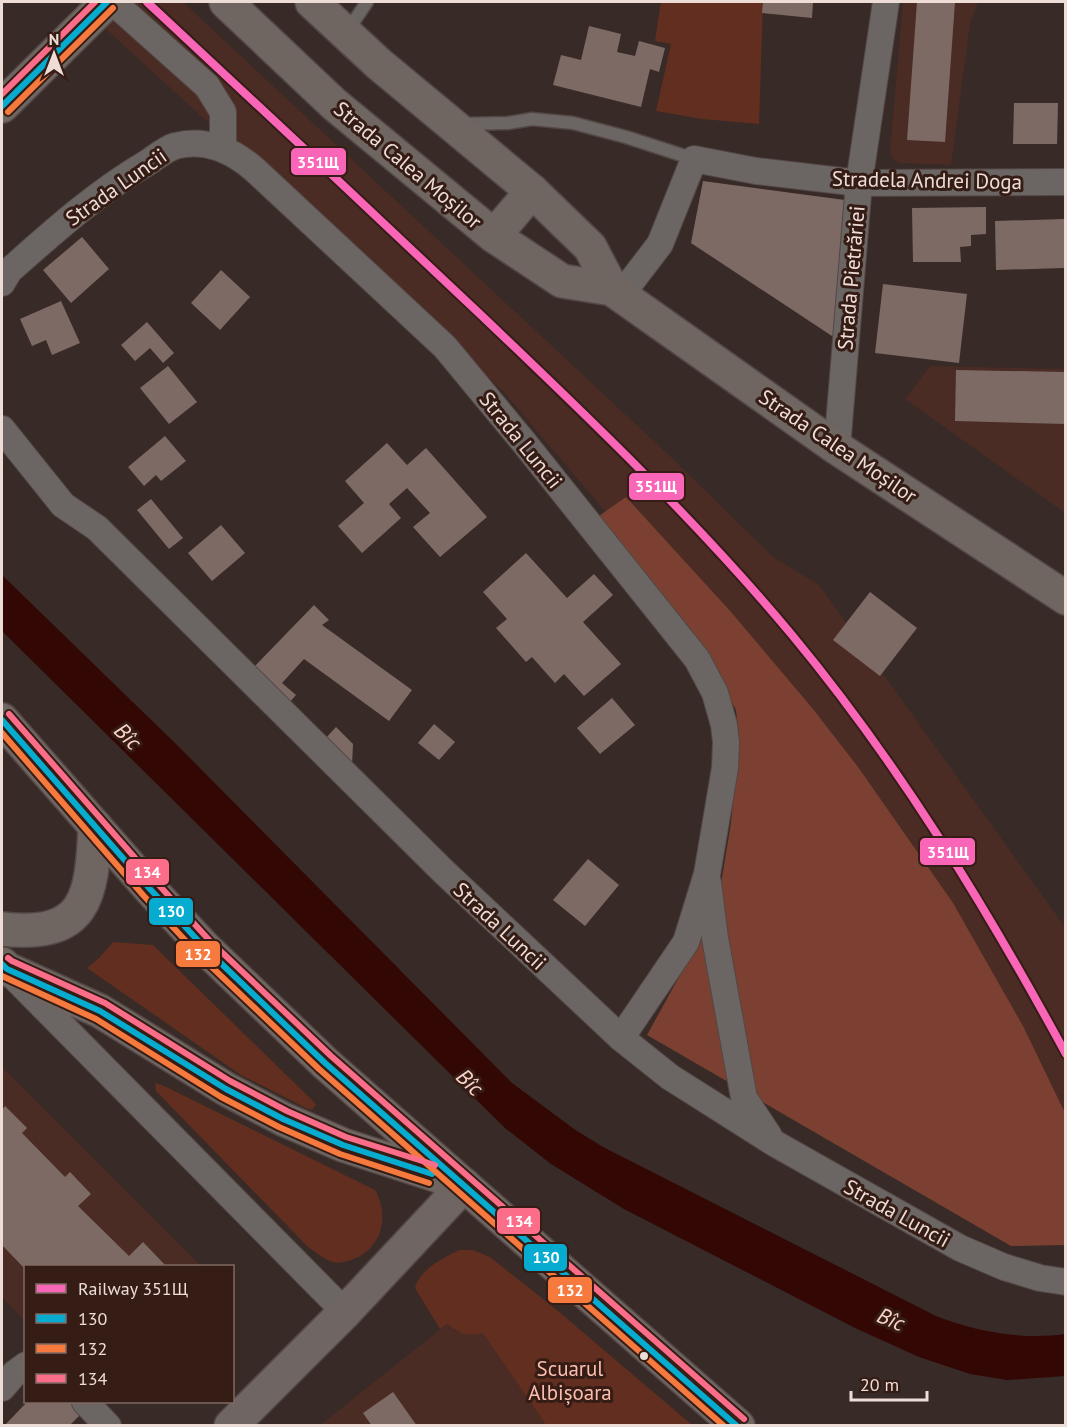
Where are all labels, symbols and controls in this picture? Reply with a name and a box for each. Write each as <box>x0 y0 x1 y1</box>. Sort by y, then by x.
north arrow <box>24 24 84 84</box>
text: N <box>49 29 59 49</box>
street label: Strada Calea Moșilor <box>329 95 487 235</box>
street label: Strada Luncii <box>60 142 172 232</box>
line badge: 351Щ <box>290 147 347 176</box>
text: 351Щ <box>297 152 339 172</box>
street label: Stradela Andrei Doga <box>832 165 1022 195</box>
street label: Strada Pietrăriei <box>831 205 871 351</box>
street label: Strada Calea Moșilor <box>754 383 922 509</box>
street label: Strada Luncii <box>474 386 568 494</box>
line badge: 351Щ <box>628 472 685 501</box>
text: 351Щ <box>635 476 677 496</box>
water label: Bîc <box>108 716 148 756</box>
line badge: 351Щ <box>919 837 976 866</box>
text: 351Щ <box>927 842 969 862</box>
line badge: 134 <box>125 858 170 886</box>
text: 134 <box>133 862 161 882</box>
street label: Strada Luncii <box>448 876 552 976</box>
line badge: 130 <box>148 897 194 926</box>
text: 130 <box>157 901 185 921</box>
line badge: 132 <box>175 940 221 968</box>
text: 132 <box>184 944 212 964</box>
water label: Bîc <box>451 1062 490 1102</box>
street label: Strada Luncii <box>839 1173 955 1253</box>
line badge: 134 <box>496 1207 541 1235</box>
text: 134 <box>505 1211 533 1231</box>
line badge: 130 <box>523 1243 568 1272</box>
text: 130 <box>532 1247 560 1267</box>
legend <box>24 1265 234 1403</box>
line badge: 132 <box>547 1276 593 1304</box>
text: Railway 351Щ <box>78 1277 188 1300</box>
text: 132 <box>556 1280 584 1300</box>
water label: Bîc <box>873 1301 910 1337</box>
text: 130 <box>78 1307 108 1330</box>
text: 132 <box>78 1337 107 1360</box>
unlabelled marker <box>638 1350 650 1362</box>
park label: Scuarul Albișoara <box>528 1355 612 1406</box>
scale bar <box>851 1364 928 1402</box>
text: 134 <box>78 1367 108 1390</box>
text: 20 m <box>860 1373 899 1396</box>

